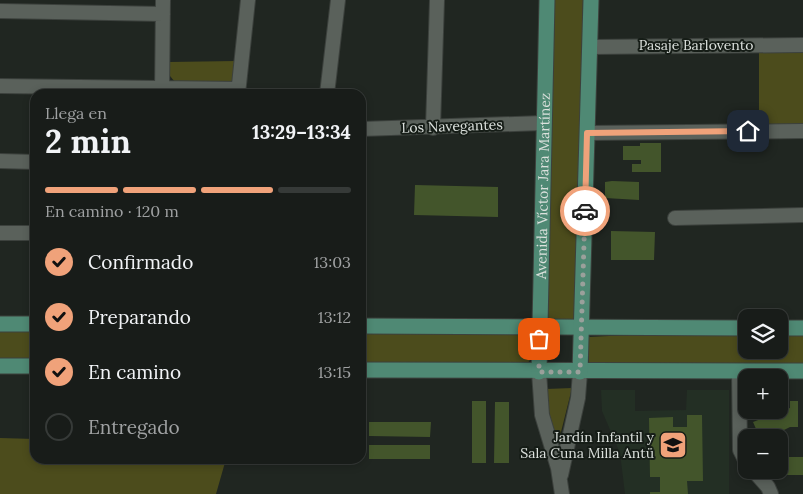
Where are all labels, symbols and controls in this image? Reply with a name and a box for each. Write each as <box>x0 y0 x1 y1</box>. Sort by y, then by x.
street label: Pasaje Barlovento <box>639 36 753 54</box>
street label: Avenida Víctor Jara Martínez <box>532 93 554 280</box>
text: Llega en <box>45 103 107 123</box>
pin <box>727 110 769 152</box>
street label: Los Navegantes <box>401 115 503 137</box>
icon: home <box>734 117 762 145</box>
text: 13:29–13:34 <box>252 120 351 144</box>
text: 2 min <box>45 121 131 162</box>
courier <box>560 186 610 236</box>
icon: car <box>571 197 599 225</box>
text: En camino · 120 m <box>45 201 179 221</box>
icon: check <box>45 248 73 276</box>
text: Confirmado <box>88 250 193 274</box>
text: 13:03 <box>313 252 351 272</box>
icon: check <box>45 303 73 331</box>
text: Preparando <box>88 305 191 329</box>
text: 13:12 <box>318 307 351 327</box>
map controls <box>738 309 788 479</box>
button: layers <box>738 309 788 359</box>
pin <box>518 318 560 360</box>
icon: bag <box>525 325 553 353</box>
icon: check <box>45 358 73 386</box>
text: En camino <box>88 360 181 384</box>
text: 13:15 <box>318 362 351 382</box>
button: + <box>738 369 788 419</box>
text: Entregado <box>88 415 180 439</box>
place label: Jardín Infantil y Sala Cuna Milla Antü <box>520 428 655 462</box>
button: − <box>738 429 788 479</box>
school or university icon: Jardín Infantil y Sala Cuna Milla Antü <box>658 430 688 460</box>

